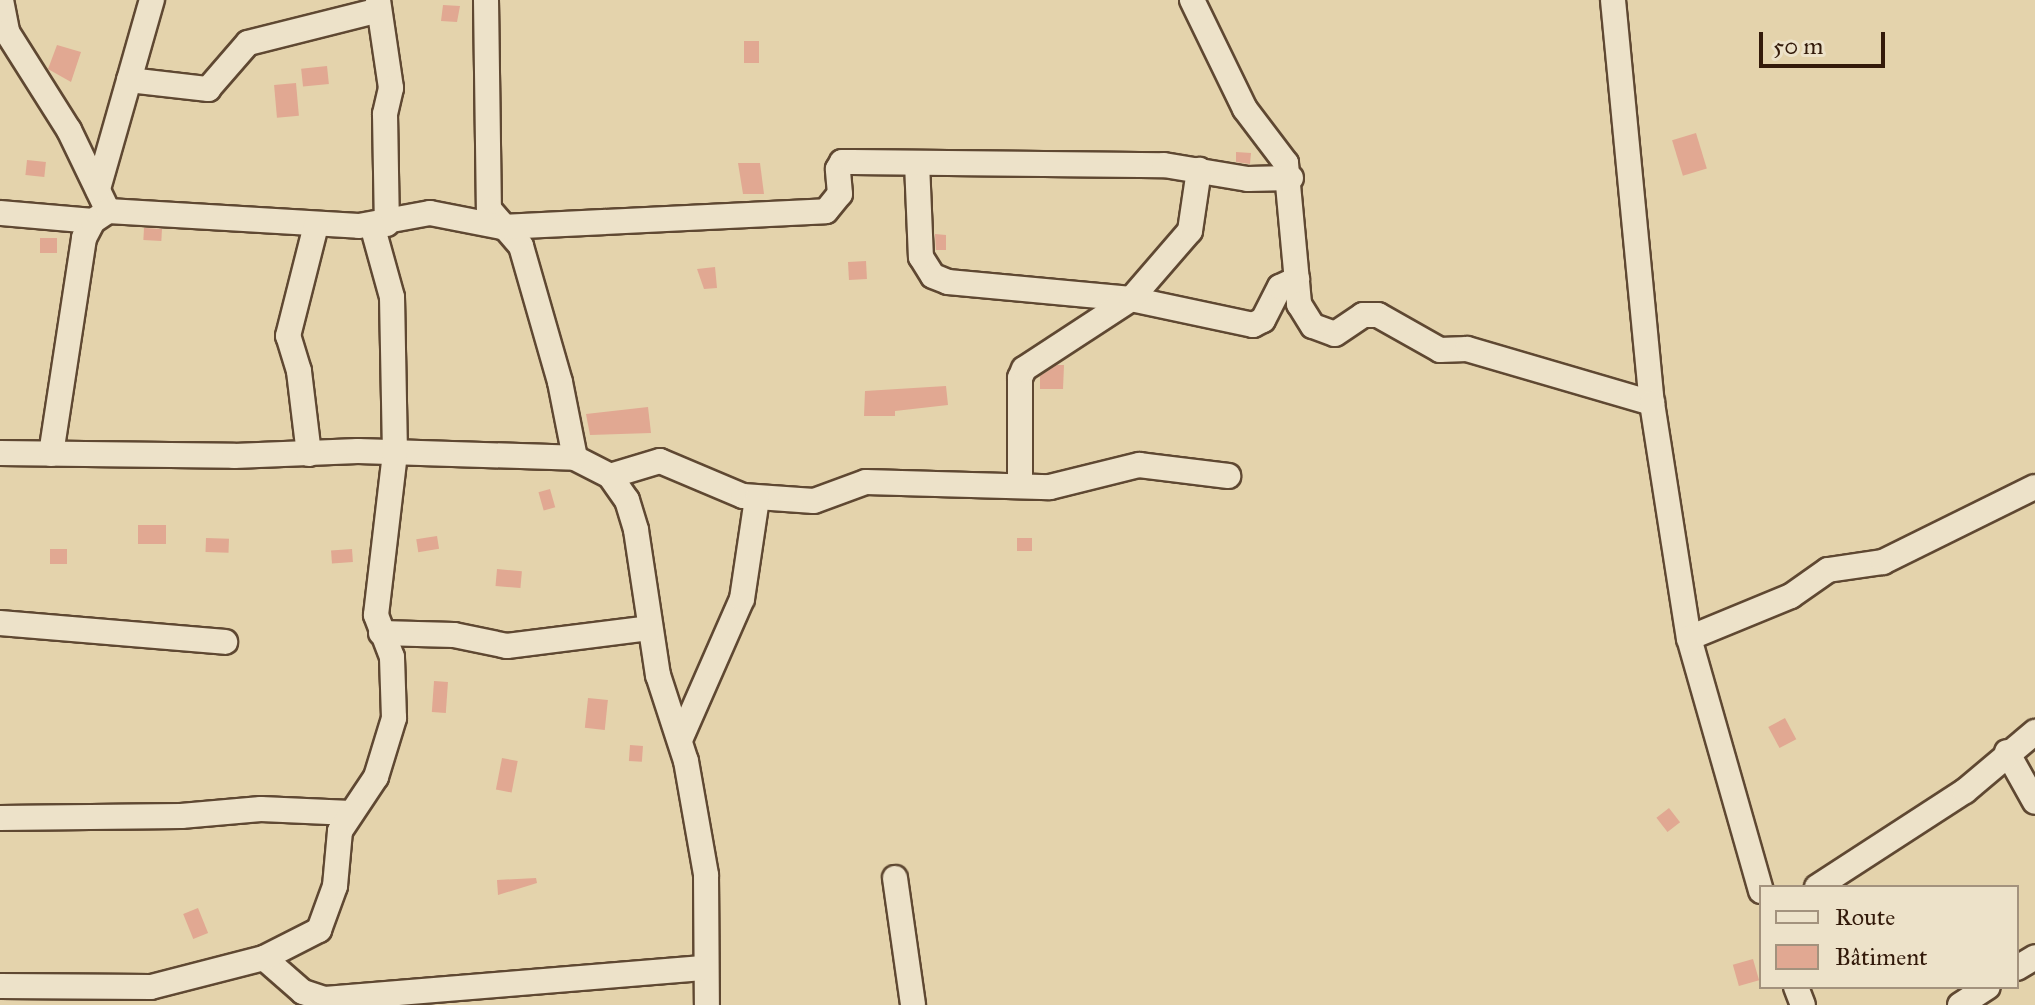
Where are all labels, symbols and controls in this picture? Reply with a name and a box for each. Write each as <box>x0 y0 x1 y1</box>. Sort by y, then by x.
scale bar <box>1763 16 1889 66</box>
text: 50 m <box>1773 31 1823 61</box>
legend <box>1759 885 2019 989</box>
text: Route <box>1835 902 1895 932</box>
text: Bâtiment <box>1835 942 1928 972</box>

